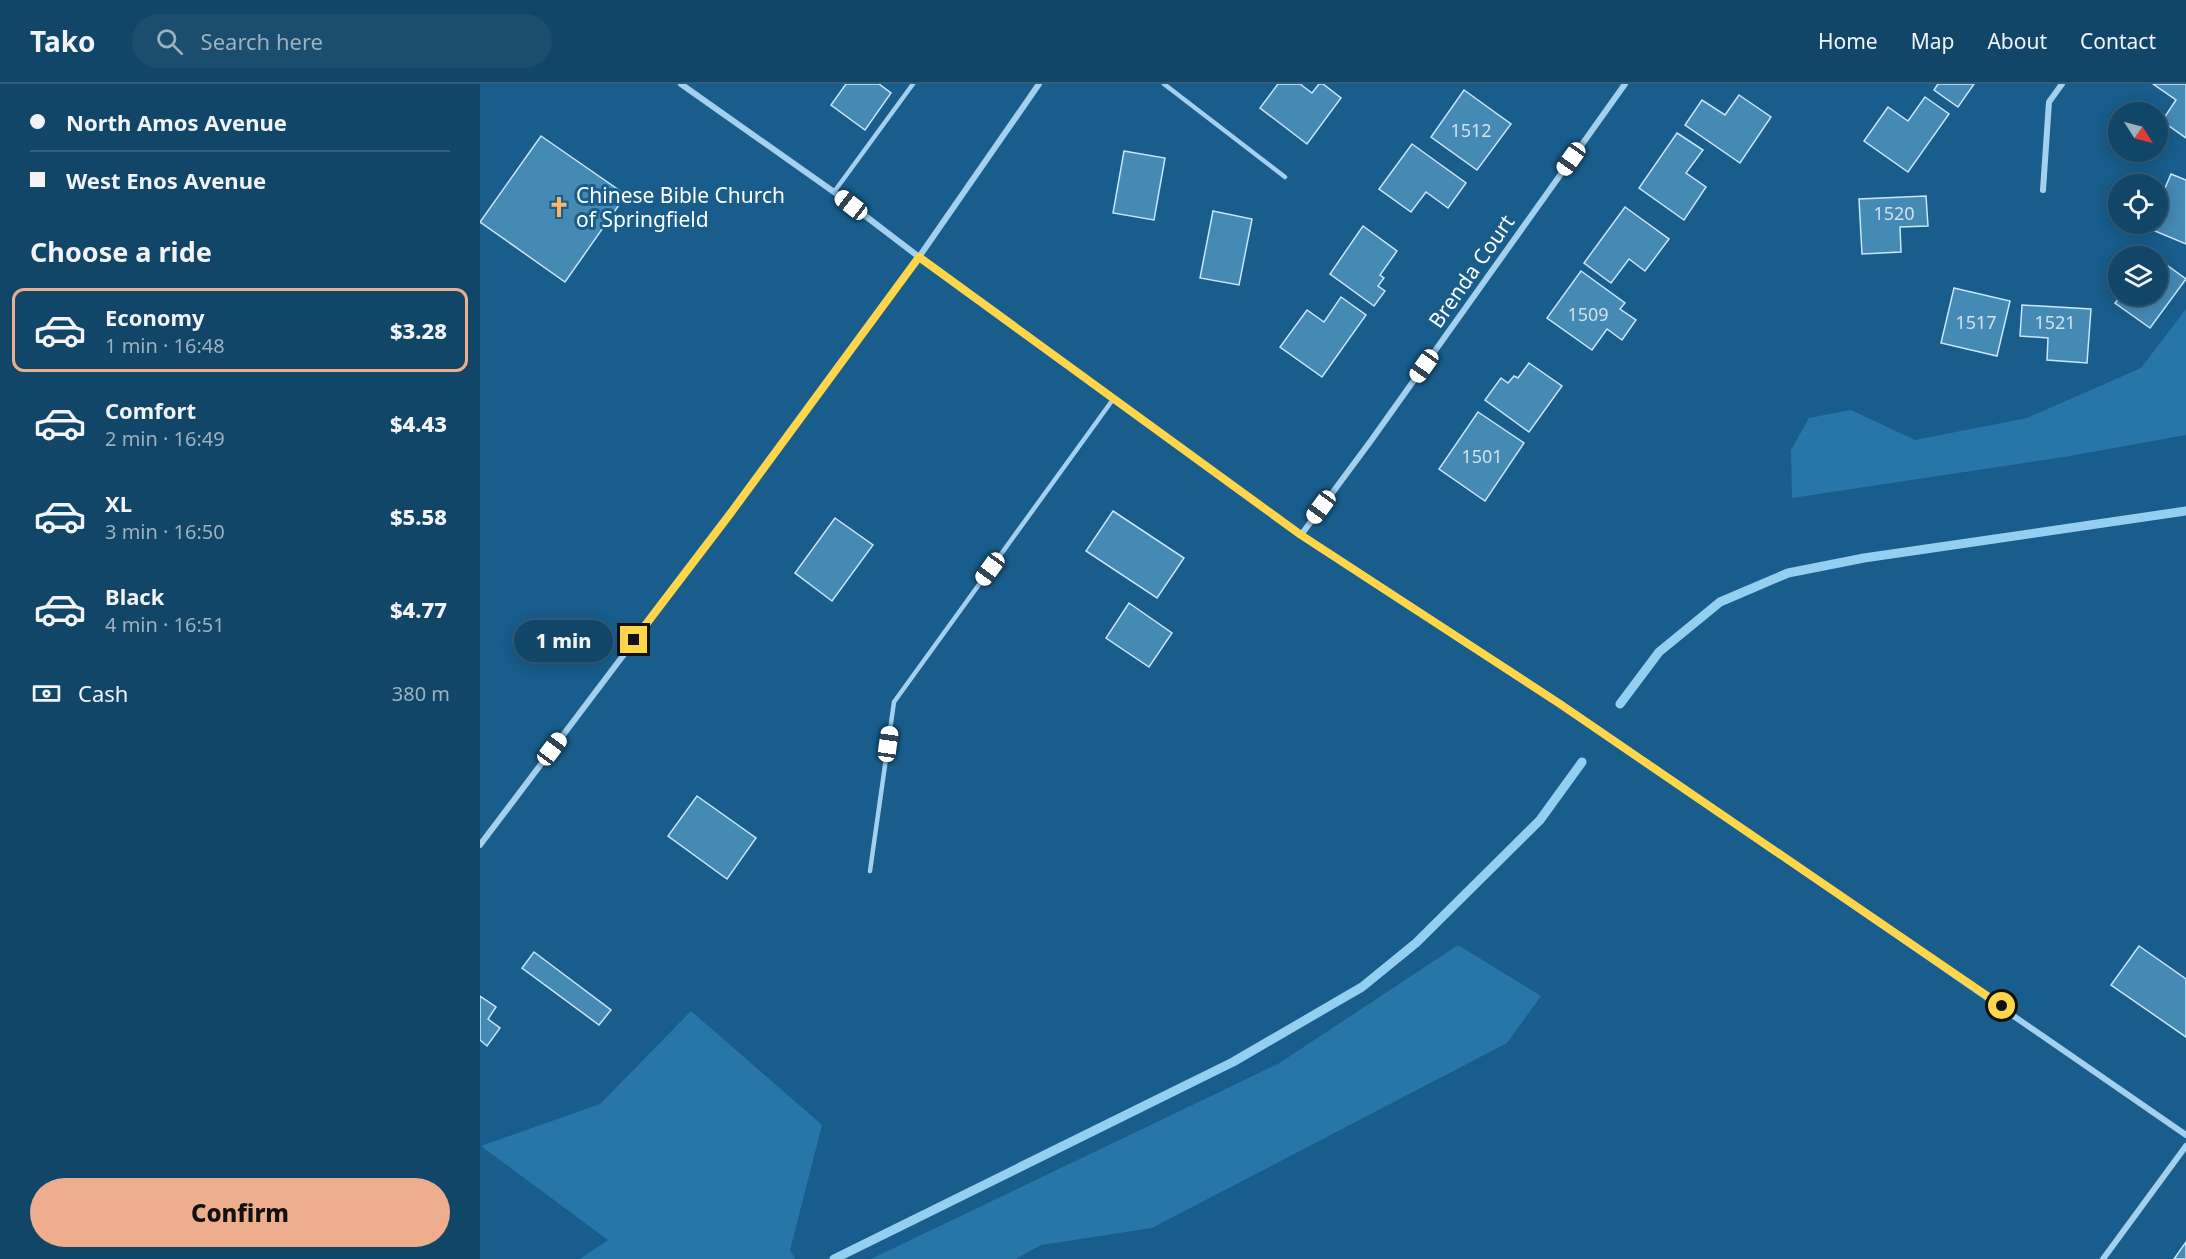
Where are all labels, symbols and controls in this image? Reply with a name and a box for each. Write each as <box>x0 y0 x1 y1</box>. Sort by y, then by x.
search box <box>132 14 552 68</box>
text: Tako <box>30 22 96 60</box>
icon: search <box>153 25 186 58</box>
text: Search here <box>201 26 323 56</box>
text: Home <box>1818 27 1878 55</box>
text: Map <box>1911 27 1954 55</box>
text: About <box>1987 27 2047 55</box>
text: Contact <box>2080 27 2156 55</box>
north arrow <box>2108 102 2168 162</box>
map controls <box>2108 102 2168 306</box>
text: North Amos Avenue <box>66 107 287 137</box>
house number: 1512 <box>1450 118 1492 142</box>
car <box>1553 139 1589 179</box>
text: West Enos Avenue <box>66 165 266 195</box>
button: locate <box>2108 174 2168 234</box>
place label: Chinese Bible Church of Springfield <box>576 181 785 233</box>
car <box>831 187 871 223</box>
church icon: Chinese Bible Church of Springfield <box>547 195 571 219</box>
house number: 1520 <box>1873 201 1915 225</box>
street label: Brenda Court <box>1422 209 1521 333</box>
text: Choose a ride <box>30 233 212 270</box>
button: layers <box>2108 246 2168 306</box>
text: Economy <box>105 302 204 332</box>
house number: 1509 <box>1567 302 1609 326</box>
icon: car <box>33 303 87 357</box>
house number: 1517 <box>1955 310 1997 334</box>
house number: 1521 <box>2034 310 2076 334</box>
text: $3.28 <box>390 315 447 345</box>
text: 1 min · 16:48 <box>105 332 225 359</box>
car <box>1406 346 1442 386</box>
text: Comfort <box>105 395 196 425</box>
icon: car <box>33 396 87 450</box>
text: $4.43 <box>390 408 447 438</box>
text: 2 min · 16:49 <box>105 425 225 452</box>
house number: 1501 <box>1461 444 1503 468</box>
car <box>1303 487 1339 527</box>
text: XL <box>105 488 132 518</box>
icon: car <box>33 489 87 543</box>
text: $5.58 <box>390 501 447 531</box>
text: 3 min · 16:50 <box>105 518 225 545</box>
car <box>972 549 1008 589</box>
text: Black <box>105 581 164 611</box>
icon: car <box>33 582 87 636</box>
text: $4.77 <box>390 594 447 624</box>
text: 4 min · 16:51 <box>105 611 225 638</box>
callout: 1 min <box>514 619 613 661</box>
route end <box>620 626 647 653</box>
text: 1 min <box>536 627 591 654</box>
icon: cash <box>30 677 63 710</box>
text: Cash <box>78 678 128 708</box>
text: 380 m <box>392 680 450 707</box>
car <box>877 725 899 763</box>
car <box>534 729 570 769</box>
route start <box>1988 992 2015 1019</box>
button: Confirm <box>30 1178 450 1247</box>

